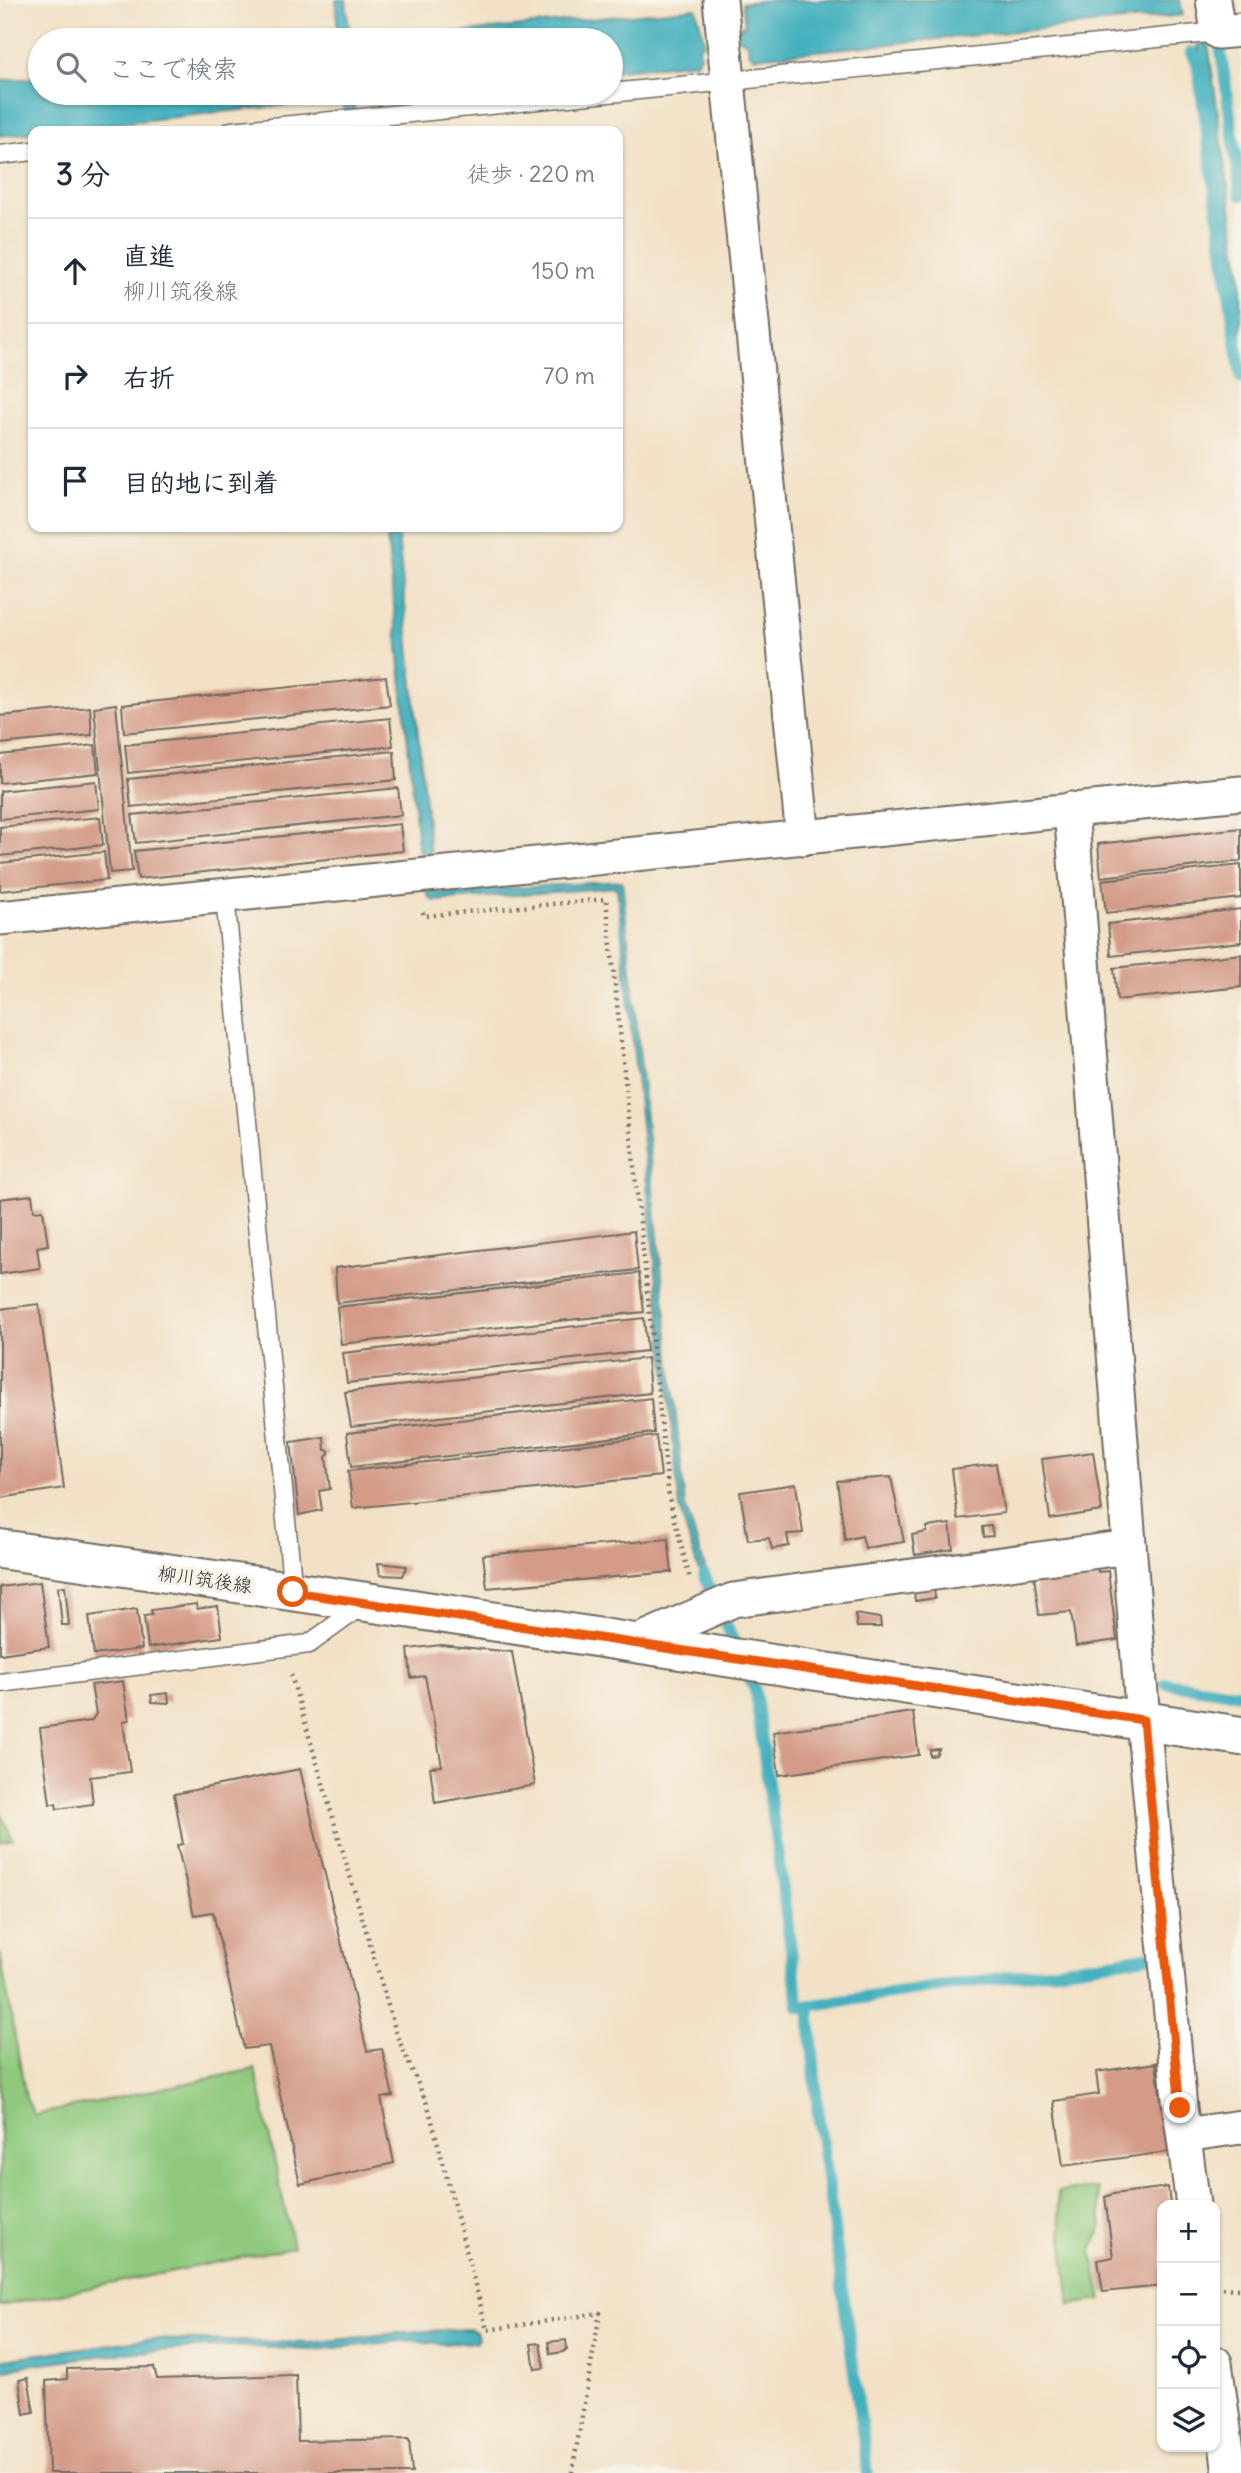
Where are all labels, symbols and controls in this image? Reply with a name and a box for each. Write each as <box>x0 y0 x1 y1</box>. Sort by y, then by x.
search box <box>28 28 623 105</box>
icon: search <box>52 48 90 86</box>
text: ここで検索 <box>108 52 238 85</box>
text: 3 分 <box>56 155 110 193</box>
text: 徒歩 · 220 m <box>467 159 595 188</box>
text: 直進 <box>123 239 175 272</box>
icon: ahead <box>56 252 94 290</box>
text: 150 m <box>532 256 595 285</box>
text: 柳川筑後線 <box>123 276 238 305</box>
icon: right <box>56 357 94 395</box>
text: 右折 <box>123 361 175 394</box>
text: 70 m <box>543 361 595 390</box>
icon: arrive <box>56 462 94 500</box>
text: 目的地に到着 <box>123 466 279 499</box>
street label: 柳川筑後線 <box>156 1561 254 1597</box>
route start <box>277 1576 308 1607</box>
route end <box>1164 2092 1195 2123</box>
map controls <box>1157 2200 1220 2452</box>
button: + <box>1157 2200 1220 2263</box>
button: − <box>1157 2263 1220 2326</box>
button: locate <box>1157 2326 1220 2389</box>
button: layers <box>1157 2389 1220 2452</box>

